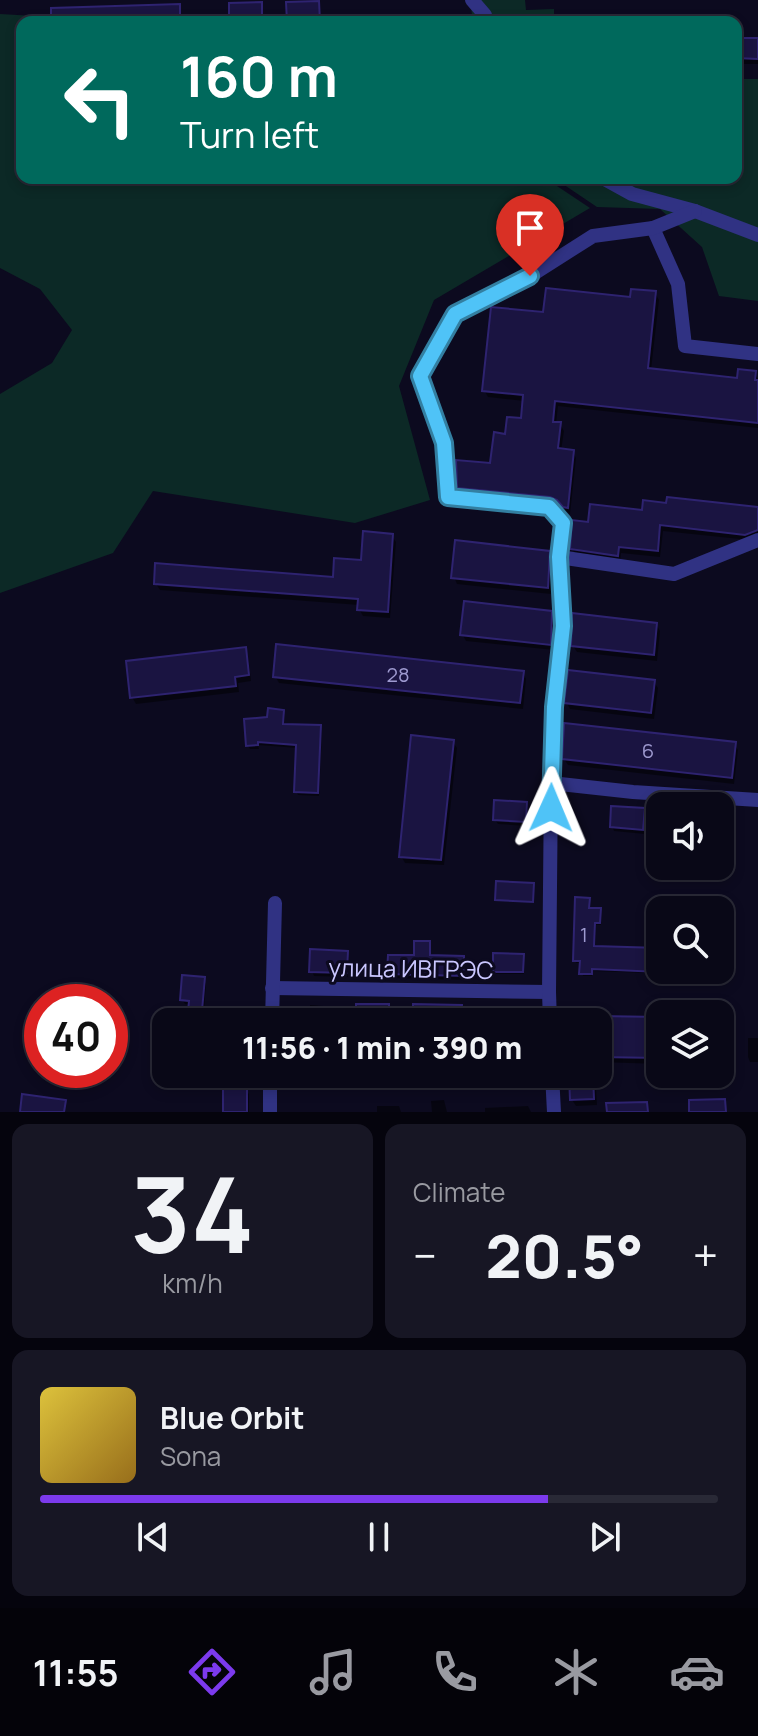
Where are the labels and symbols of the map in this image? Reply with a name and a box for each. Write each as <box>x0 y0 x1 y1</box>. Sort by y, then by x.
pin <box>496 194 564 276</box>
house number: 28 <box>386 661 410 688</box>
house number: 6 <box>642 737 654 764</box>
position arrow <box>509 766 593 850</box>
house number: 1 <box>580 921 588 948</box>
street label: улица ИВГРЭС <box>328 950 494 986</box>
speed limit sign: 40 <box>24 984 128 1088</box>

